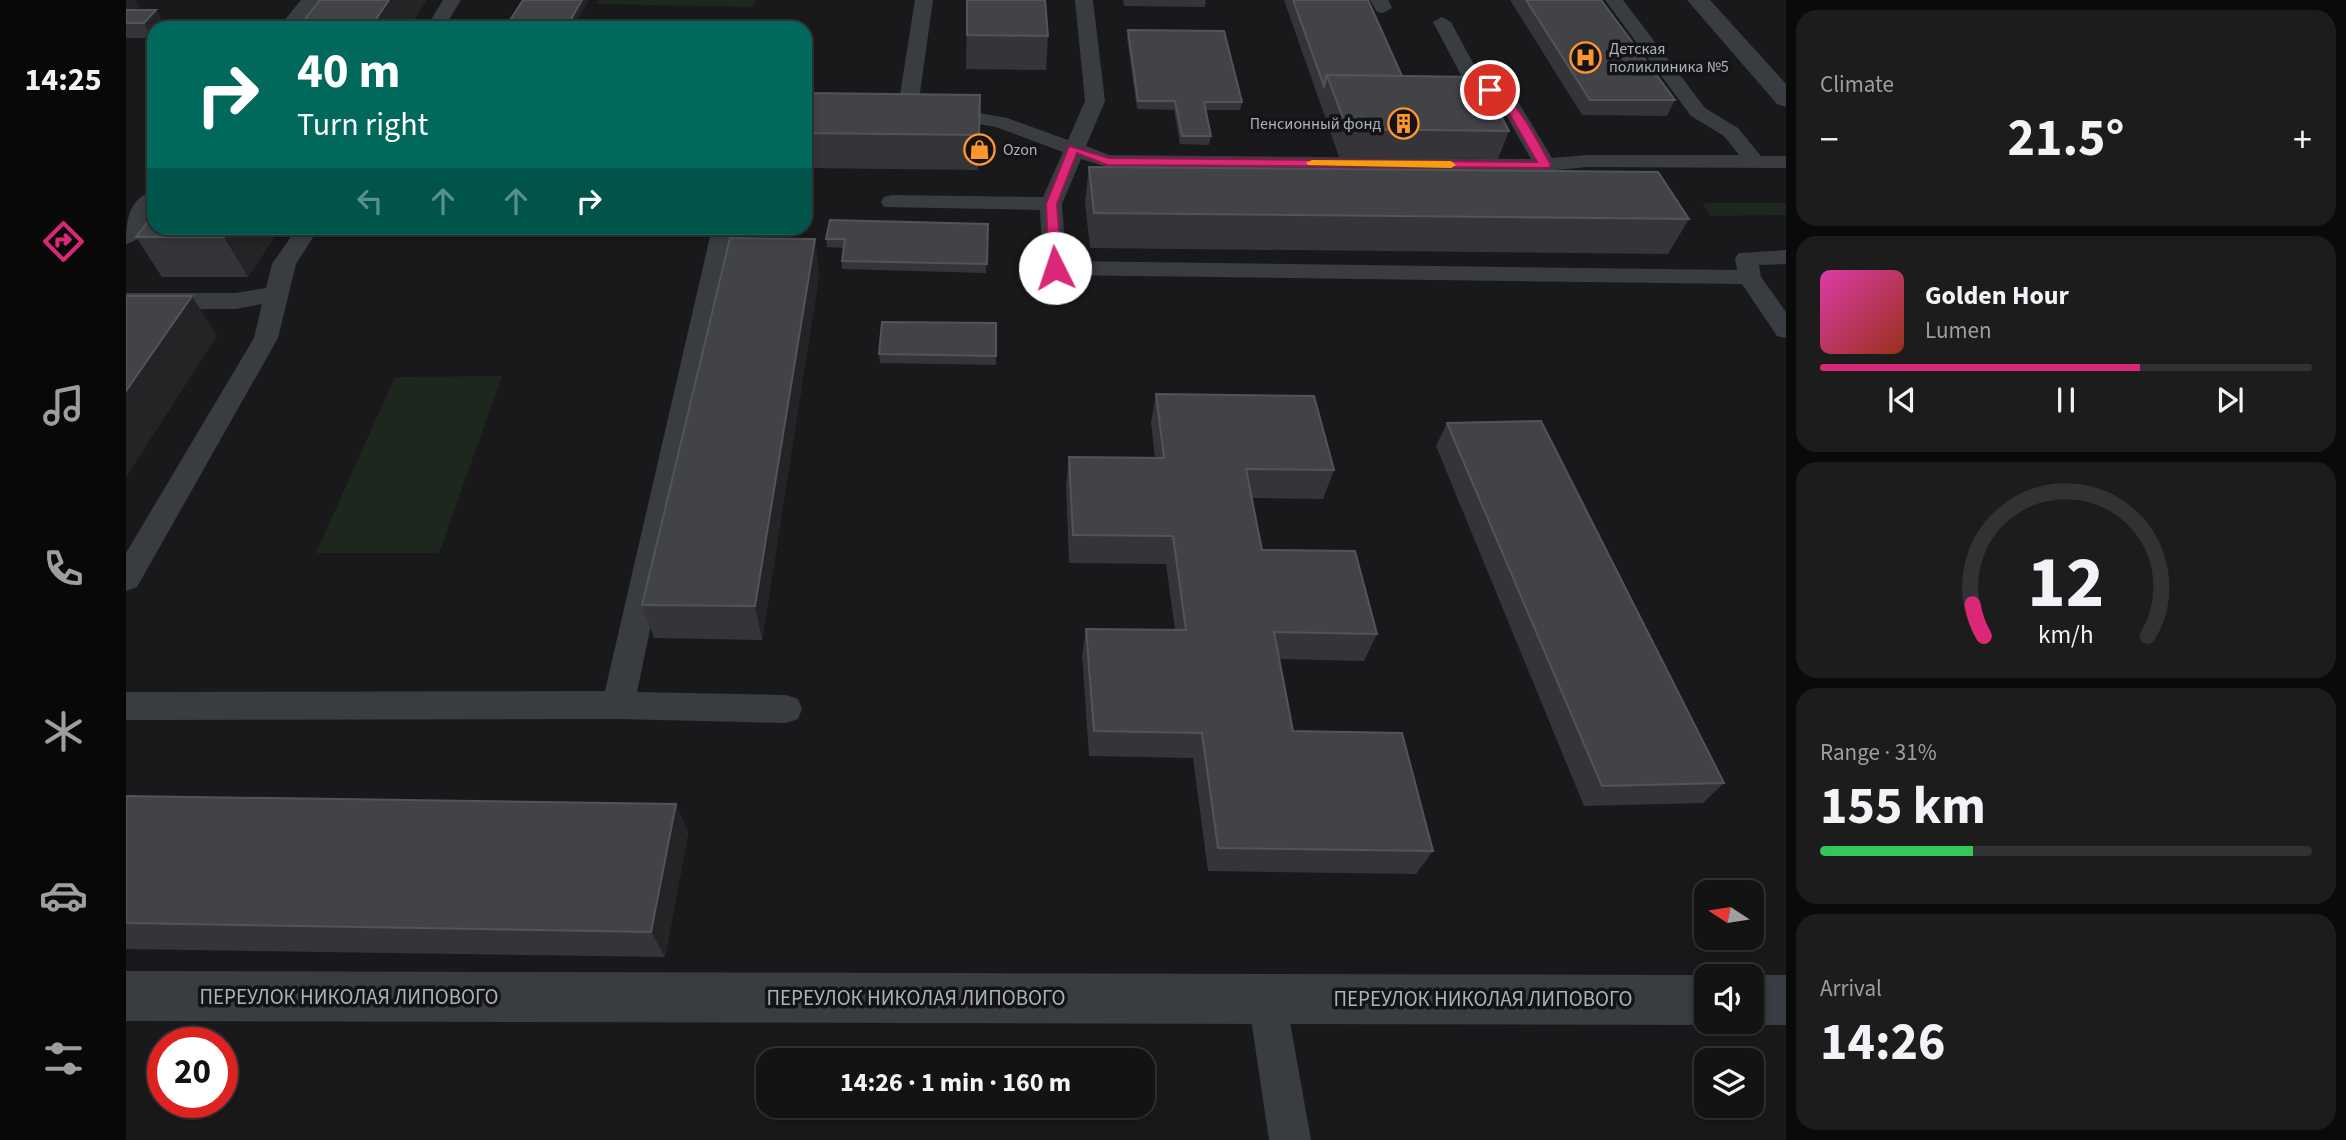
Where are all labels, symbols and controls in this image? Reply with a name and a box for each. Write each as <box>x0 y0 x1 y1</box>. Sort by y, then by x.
text: 40 m <box>297 37 401 107</box>
place label: Детская поликлиника №5 <box>1609 38 1729 78</box>
hospital icon: Детская поликлиника №5 <box>1569 41 1603 75</box>
icon: right <box>182 49 273 140</box>
text: 14:25 <box>24 57 102 103</box>
pin <box>1460 60 1520 120</box>
text: Climate <box>1820 68 1894 101</box>
icon: arrive <box>1471 71 1509 109</box>
text: Turn right <box>297 102 428 148</box>
text: 21.5° <box>2008 102 2124 176</box>
building icon: Пенсионный фонд <box>1387 107 1421 141</box>
place label: Пенсионный фонд <box>1250 113 1381 135</box>
text: − <box>1820 113 1839 167</box>
text: + <box>2293 113 2312 167</box>
shop icon: Ozon <box>963 133 997 167</box>
place label: Ozon <box>1003 139 1038 161</box>
icon: left <box>351 182 389 220</box>
icon: ahead <box>424 182 462 220</box>
icon: ahead <box>497 182 535 220</box>
icon: right <box>570 182 608 220</box>
icon: directions <box>39 217 88 266</box>
position arrow <box>1018 231 1092 305</box>
text: Golden Hour <box>1925 277 2069 314</box>
text: Lumen <box>1925 314 1992 347</box>
icon: music <box>39 381 88 430</box>
icon: previous <box>1883 381 1921 419</box>
icon: pause <box>2047 381 2085 419</box>
icon: next <box>2211 381 2249 419</box>
text: 12 <box>2028 531 2104 635</box>
icon: phone <box>39 544 88 593</box>
text: km/h <box>2038 617 2094 653</box>
icon: climate <box>39 707 88 756</box>
text: Range · 31% <box>1820 736 1937 769</box>
text: 155 km <box>1820 770 1986 844</box>
icon: car <box>39 871 88 920</box>
north arrow <box>1694 880 1764 950</box>
map controls <box>1694 880 1764 1118</box>
button: sound <box>1694 964 1764 1034</box>
text: Arrival <box>1820 972 1882 1005</box>
street label: ПЕРЕУЛОК НИКОЛАЯ ЛИПОВОГО <box>199 982 499 1012</box>
street label: ПЕРЕУЛОК НИКОЛАЯ ЛИПОВОГО <box>766 983 1066 1013</box>
street label: ПЕРЕУЛОК НИКОЛАЯ ЛИПОВОГО <box>1333 984 1633 1014</box>
text: 14:26 <box>1820 1006 1945 1080</box>
speed limit sign: 20 <box>147 1027 238 1118</box>
icon: filters <box>39 1034 88 1083</box>
button: layers <box>1694 1048 1764 1118</box>
text: 14:26 · 1 min · 160 m <box>840 1064 1071 1101</box>

